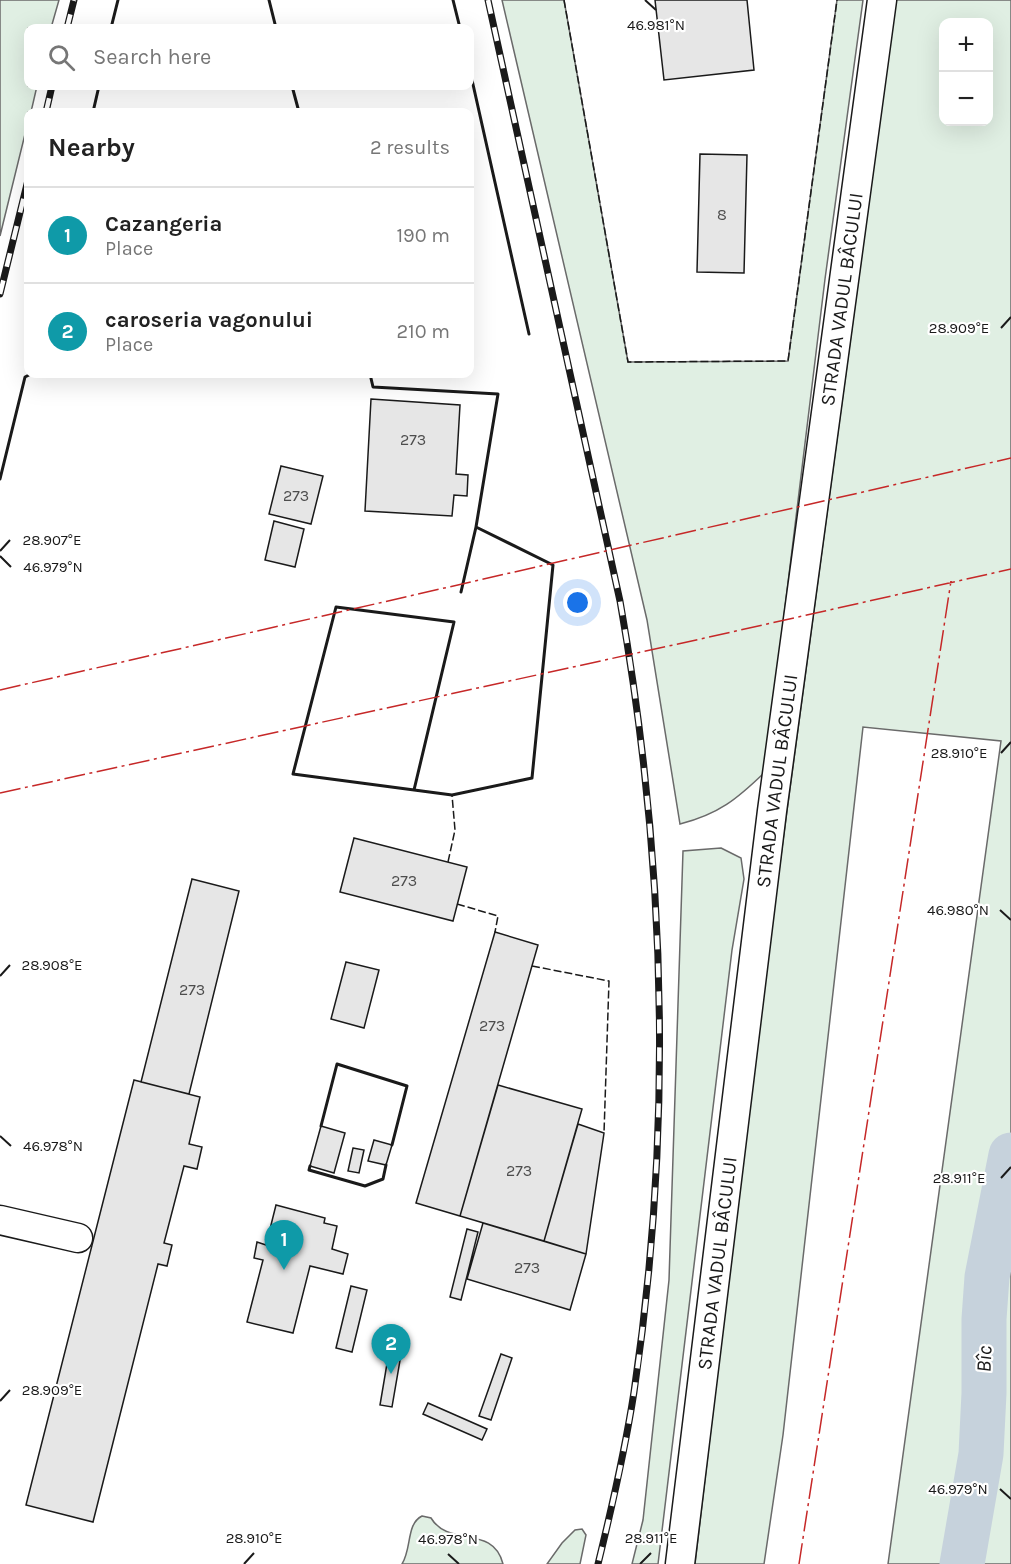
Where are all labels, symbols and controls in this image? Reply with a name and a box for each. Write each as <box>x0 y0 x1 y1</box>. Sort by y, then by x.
text: 46.981°N <box>627 16 685 34</box>
map controls <box>939 18 993 126</box>
button: + <box>939 18 993 72</box>
search box <box>24 24 474 90</box>
icon: search <box>45 41 78 74</box>
text: Search here <box>93 44 211 70</box>
button: − <box>939 72 993 126</box>
text: Nearby <box>48 132 135 163</box>
text: 2 results <box>370 136 450 159</box>
street label: STRADA VADUL BÂCULUI <box>816 191 868 407</box>
house number: 8 <box>717 205 727 224</box>
text: Cazangeria <box>105 211 222 237</box>
text: 1 <box>64 224 71 247</box>
text: 190 m <box>396 224 450 247</box>
text: Place <box>105 237 153 260</box>
text: caroseria vagonului <box>105 307 313 333</box>
text: 28.909°E <box>929 319 989 337</box>
text: 2 <box>61 320 74 343</box>
text: 210 m <box>396 320 450 343</box>
text: Place <box>105 333 153 356</box>
house number: 273 <box>400 430 426 449</box>
house number: 273 <box>283 486 309 505</box>
text: 28.907°E <box>23 531 81 549</box>
text: 46.979°N <box>23 558 83 576</box>
your location <box>563 588 592 617</box>
street label: STRADA VADUL BÂCULUI <box>752 673 802 889</box>
text: 28.910°E <box>931 744 987 762</box>
house number: 273 <box>391 871 417 890</box>
text: 46.980°N <box>927 901 989 919</box>
text: 28.908°E <box>22 956 82 974</box>
house number: 273 <box>179 980 205 999</box>
house number: 273 <box>479 1016 505 1035</box>
text: 46.978°N <box>23 1137 83 1155</box>
street label: STRADA VADUL BÂCULUI <box>693 1155 742 1371</box>
house number: 273 <box>506 1161 532 1180</box>
text: 28.911°E <box>933 1169 985 1187</box>
pin: 1 <box>264 1220 304 1270</box>
house number: 273 <box>514 1258 540 1277</box>
pin: 2 <box>372 1324 410 1374</box>
water label: Bîc <box>972 1345 996 1373</box>
text: 28.909°E <box>22 1381 82 1399</box>
text: 46.979°N <box>928 1480 988 1498</box>
text: 28.910°E <box>226 1529 282 1547</box>
text: 28.911°E <box>625 1529 677 1547</box>
text: 46.978°N <box>418 1530 478 1548</box>

